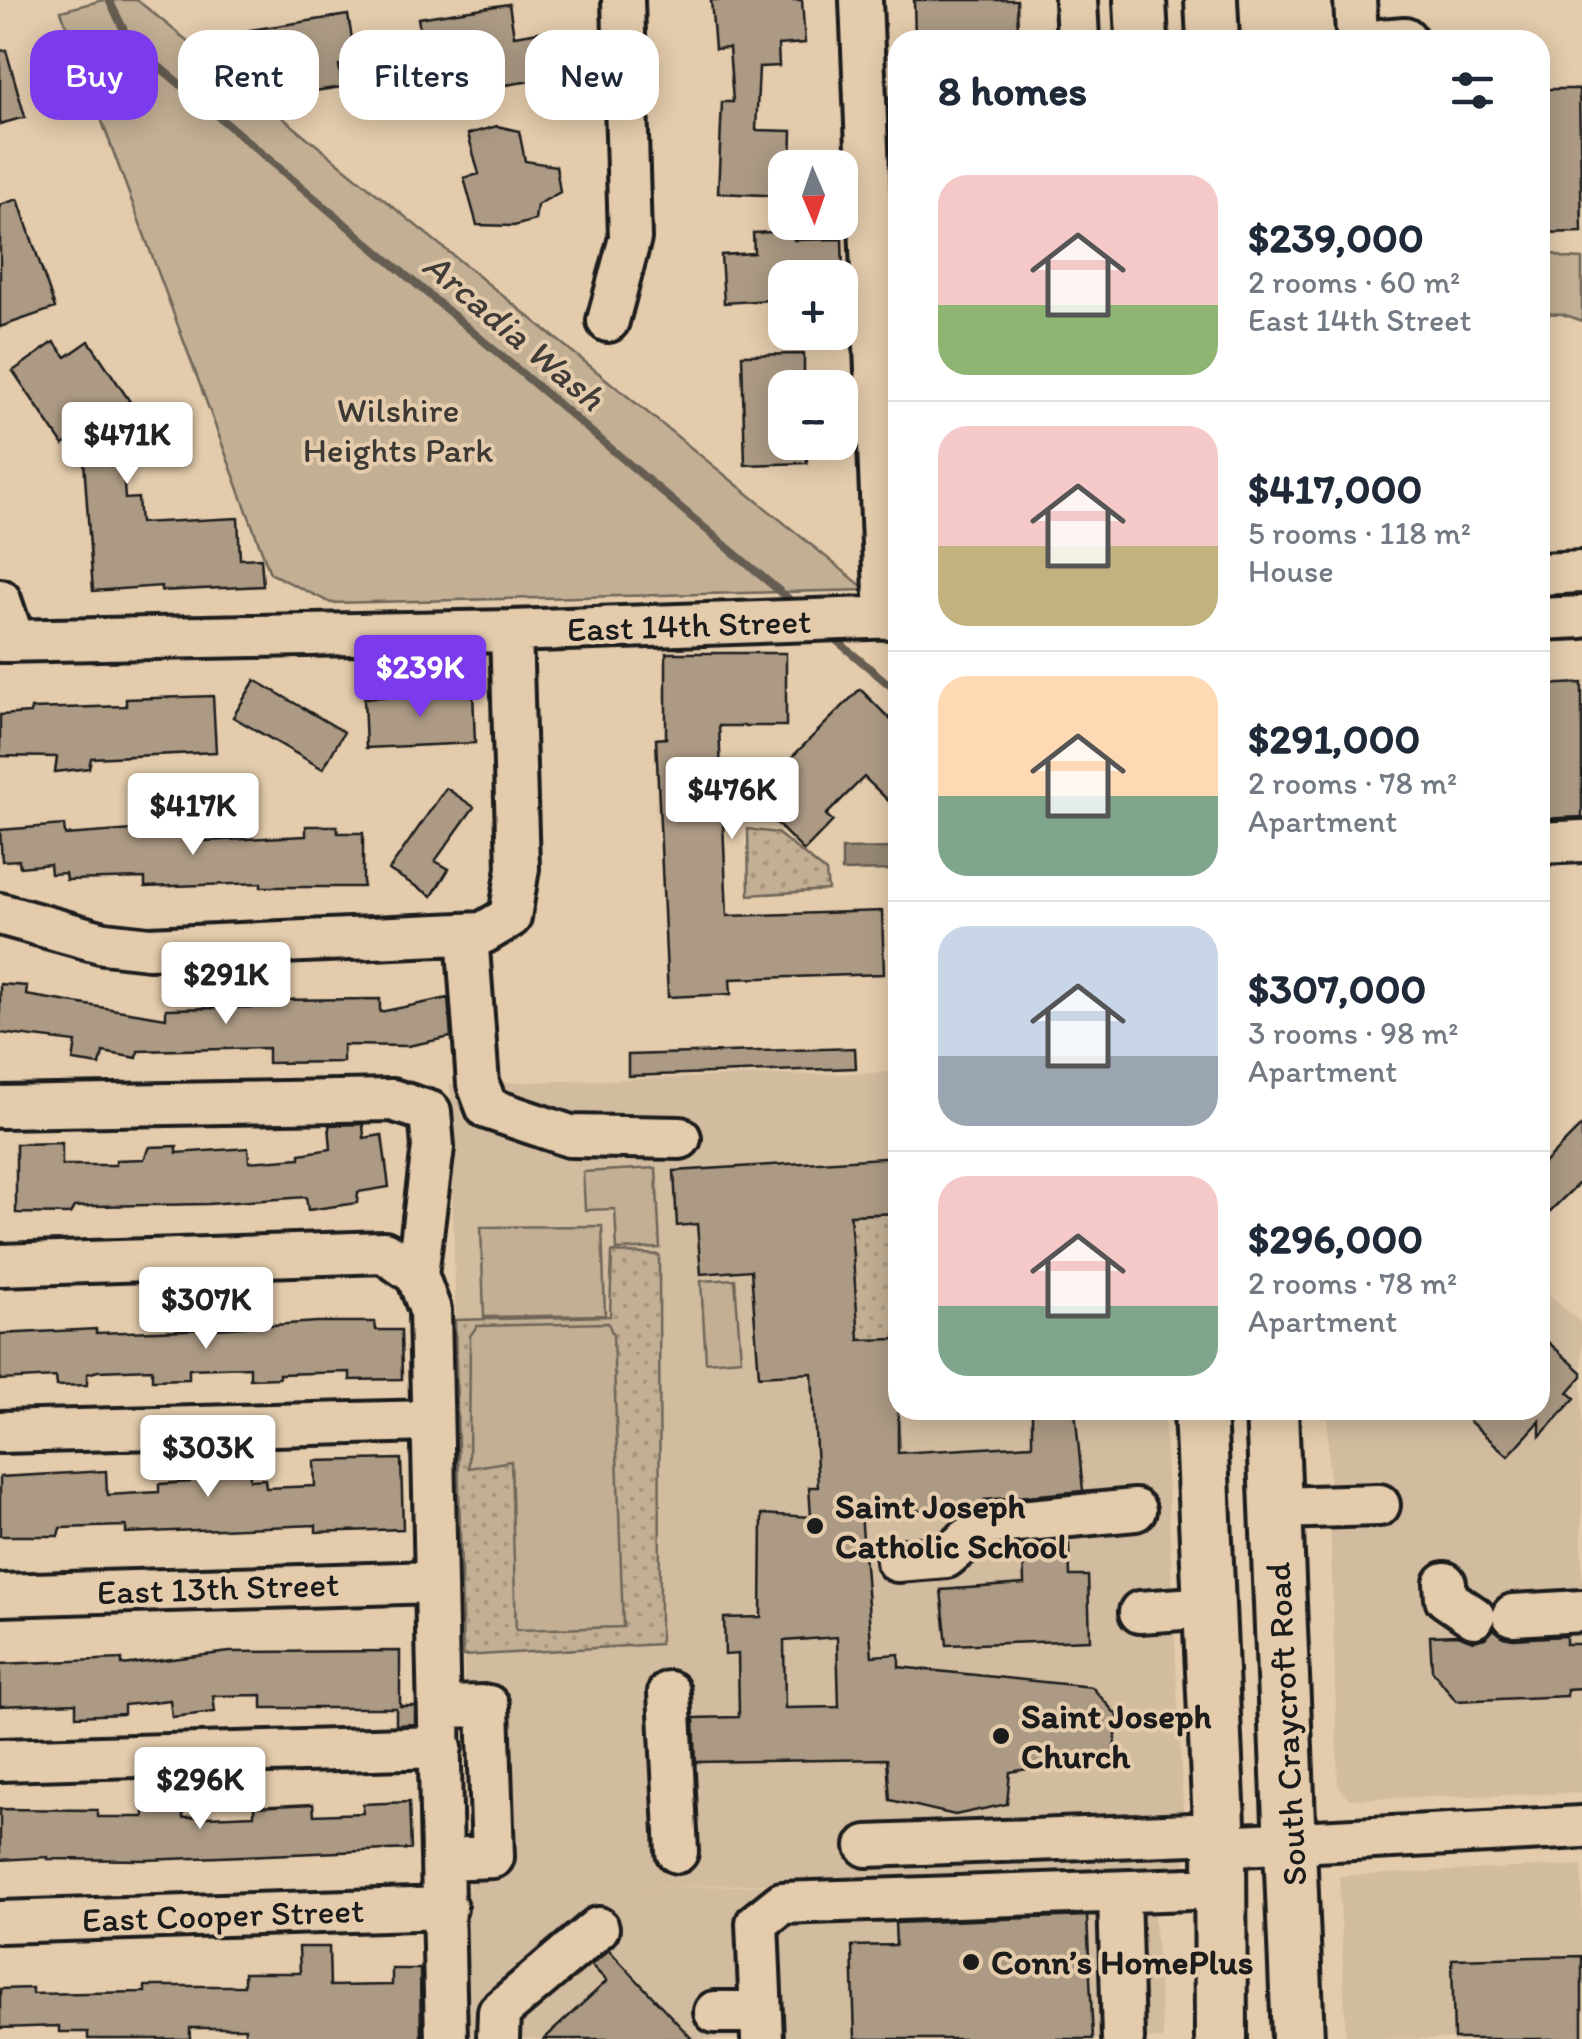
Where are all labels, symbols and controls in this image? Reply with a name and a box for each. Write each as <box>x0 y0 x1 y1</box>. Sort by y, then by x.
chip: Buy <box>30 30 158 120</box>
chip: Rent <box>178 30 319 120</box>
chip: Filters <box>339 30 505 120</box>
chip: New <box>525 30 659 120</box>
icon: filters <box>1445 63 1500 118</box>
text: 8 homes <box>938 65 1087 116</box>
north arrow <box>768 150 858 240</box>
map controls <box>768 150 858 460</box>
text: $239,000 <box>1248 212 1424 263</box>
icon: home <box>1018 215 1138 335</box>
water label: Arcadia Wash <box>414 242 614 420</box>
button: + <box>768 260 858 350</box>
text: 2 rooms · 60 m² <box>1248 263 1460 301</box>
text: East 14th Street <box>1248 301 1471 339</box>
button: − <box>768 370 858 460</box>
park label: Wilshire Heights Park <box>303 389 493 471</box>
pin: $471K <box>57 402 197 487</box>
text: $471K <box>84 415 170 453</box>
text: $417,000 <box>1248 463 1422 514</box>
icon: home <box>1018 466 1138 586</box>
text: 5 rooms · 118 m² <box>1248 514 1471 552</box>
text: House <box>1248 552 1334 590</box>
street label: East 14th Street <box>566 600 812 650</box>
pin: $239K <box>350 635 490 720</box>
text: $239K <box>376 648 464 686</box>
text: $291,000 <box>1248 713 1420 764</box>
icon: home <box>1018 716 1138 836</box>
pin: $476K <box>662 757 802 842</box>
text: 2 rooms · 78 m² <box>1248 764 1457 802</box>
text: $476K <box>688 770 776 808</box>
pin: $417K <box>123 773 263 858</box>
text: $417K <box>150 786 236 824</box>
text: Apartment <box>1248 802 1397 840</box>
pin: $291K <box>156 942 296 1027</box>
text: $291K <box>183 955 269 993</box>
text: $307,000 <box>1248 963 1426 1014</box>
icon: home <box>1018 966 1138 1086</box>
text: 3 rooms · 98 m² <box>1248 1014 1459 1052</box>
text: Apartment <box>1248 1052 1397 1090</box>
text: $296,000 <box>1248 1213 1423 1264</box>
icon: home <box>1018 1216 1138 1336</box>
text: 2 rooms · 78 m² <box>1248 1264 1457 1302</box>
pin: $307K <box>136 1267 276 1352</box>
text: $307K <box>161 1280 251 1318</box>
text: Apartment <box>1248 1302 1397 1340</box>
pin: $303K <box>138 1415 278 1500</box>
text: $303K <box>162 1428 254 1466</box>
place label: Saint Joseph Catholic School <box>835 1485 1067 1567</box>
marker: Saint Joseph Catholic School <box>804 1515 826 1537</box>
street label: South Craycroft Road <box>1257 1561 1315 1887</box>
street label: East 13th Street <box>96 1563 340 1613</box>
place label: Saint Joseph Church <box>1021 1695 1211 1777</box>
marker: Saint Joseph Church <box>990 1725 1012 1747</box>
pin: $296K <box>130 1747 270 1832</box>
text: $296K <box>156 1760 244 1798</box>
street label: East Cooper Street <box>81 1889 365 1941</box>
place label: Conn’s HomePlus <box>991 1941 1254 1983</box>
marker: Conn’s HomePlus <box>960 1951 982 1973</box>

